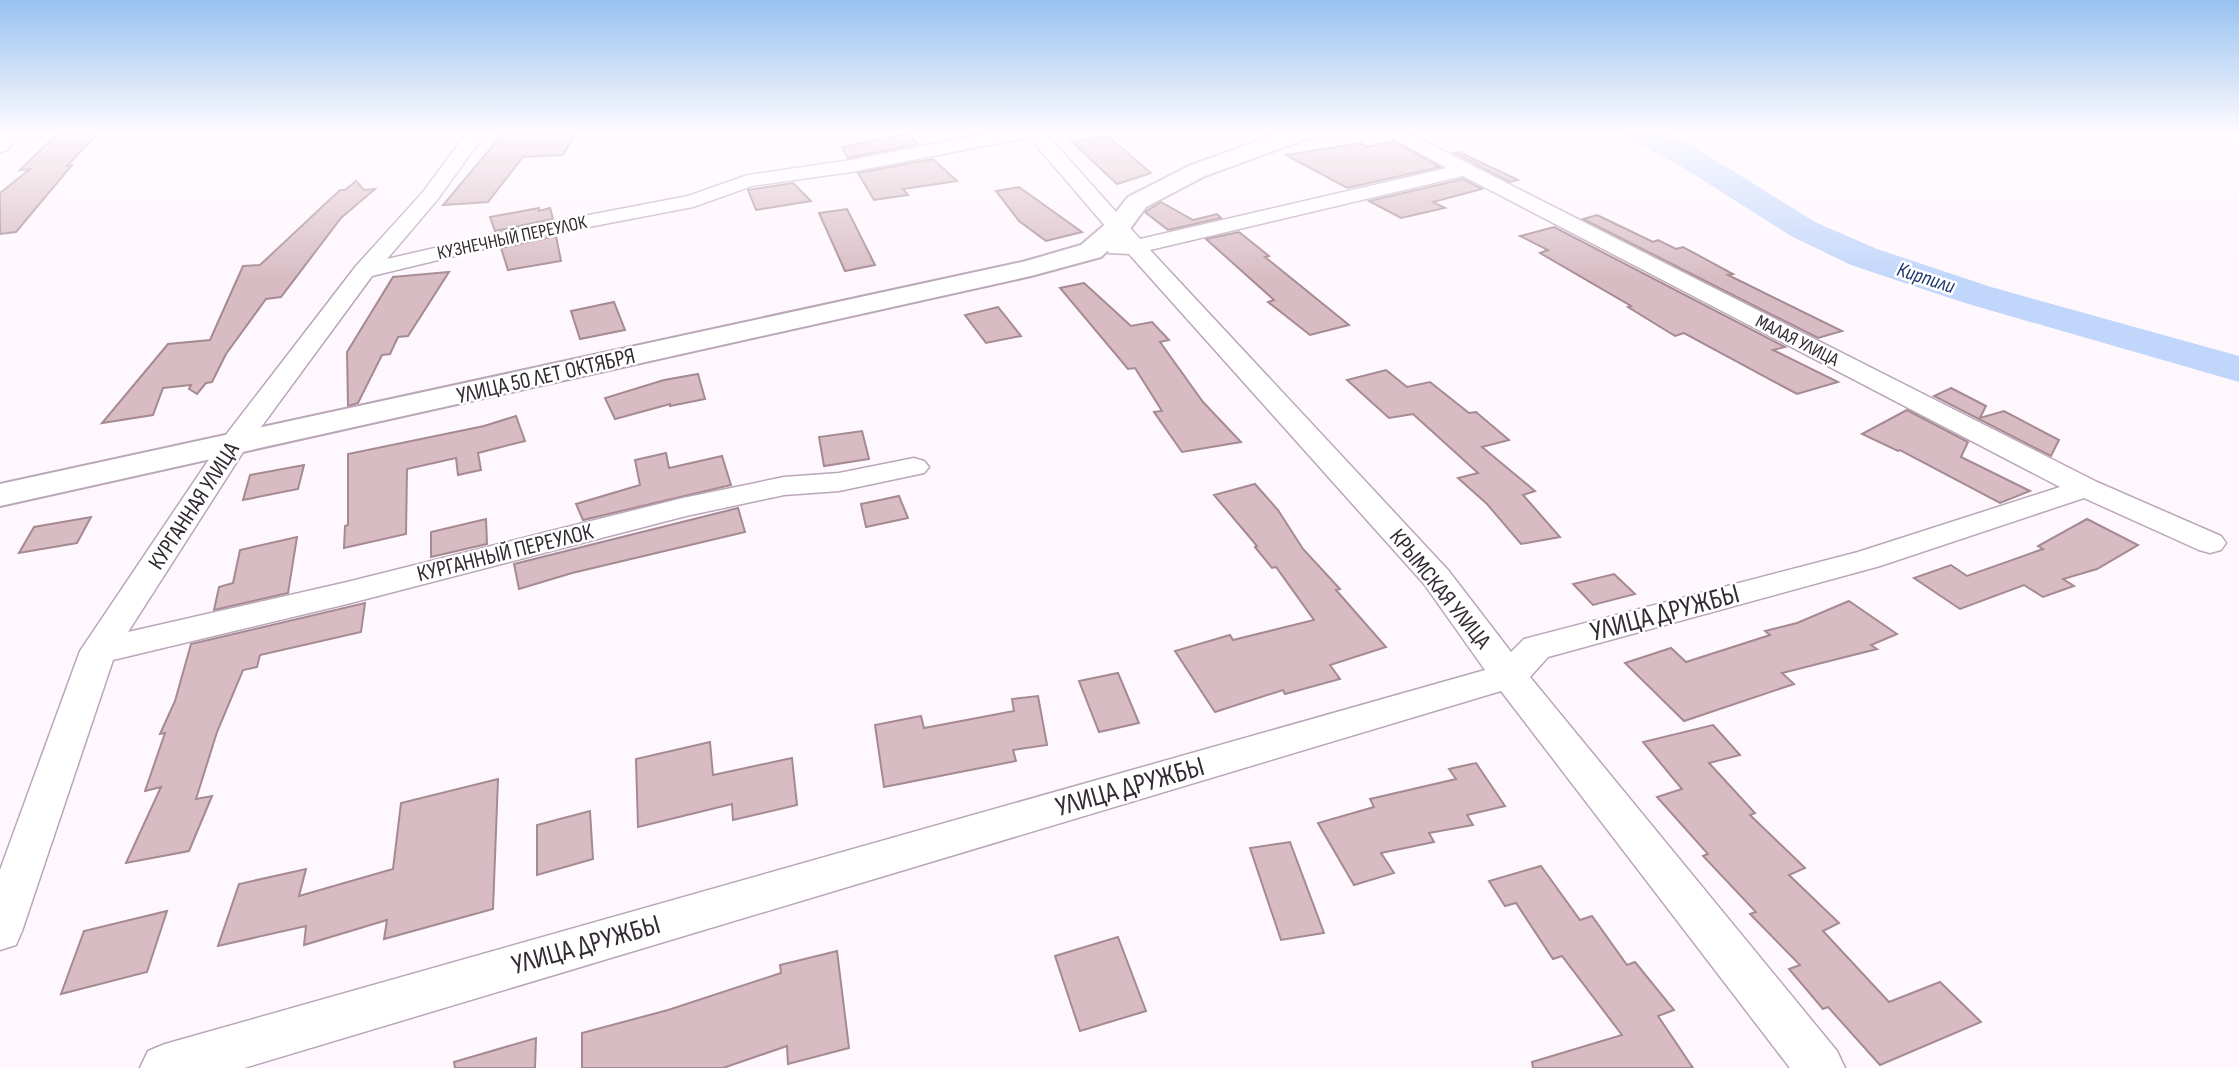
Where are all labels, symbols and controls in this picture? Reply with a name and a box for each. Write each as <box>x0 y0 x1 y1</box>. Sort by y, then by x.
street label: КУЗНЕЧНЫЙ ПЕРЕУЛОК <box>435 211 589 265</box>
water label: Кирпили <box>1894 257 1958 299</box>
street label: МАЛАЯ УЛИЦА <box>1751 310 1843 372</box>
street label: УЛИЦА 50 ЛЕТ ОКТЯБРЯ <box>454 342 638 410</box>
street label: КУРГАННАЯ УЛИЦА <box>142 437 246 575</box>
street label: КУРГАННЫЙ ПЕРЕУЛОК <box>414 517 597 588</box>
street label: КРЫМСКАЯ УЛИЦА <box>1383 524 1497 655</box>
street label: УЛИЦА ДРУЖБЫ <box>1587 577 1743 649</box>
street label: УЛИЦА ДРУЖБЫ <box>1052 750 1208 824</box>
street label: УЛИЦА ДРУЖБЫ <box>508 908 664 982</box>

